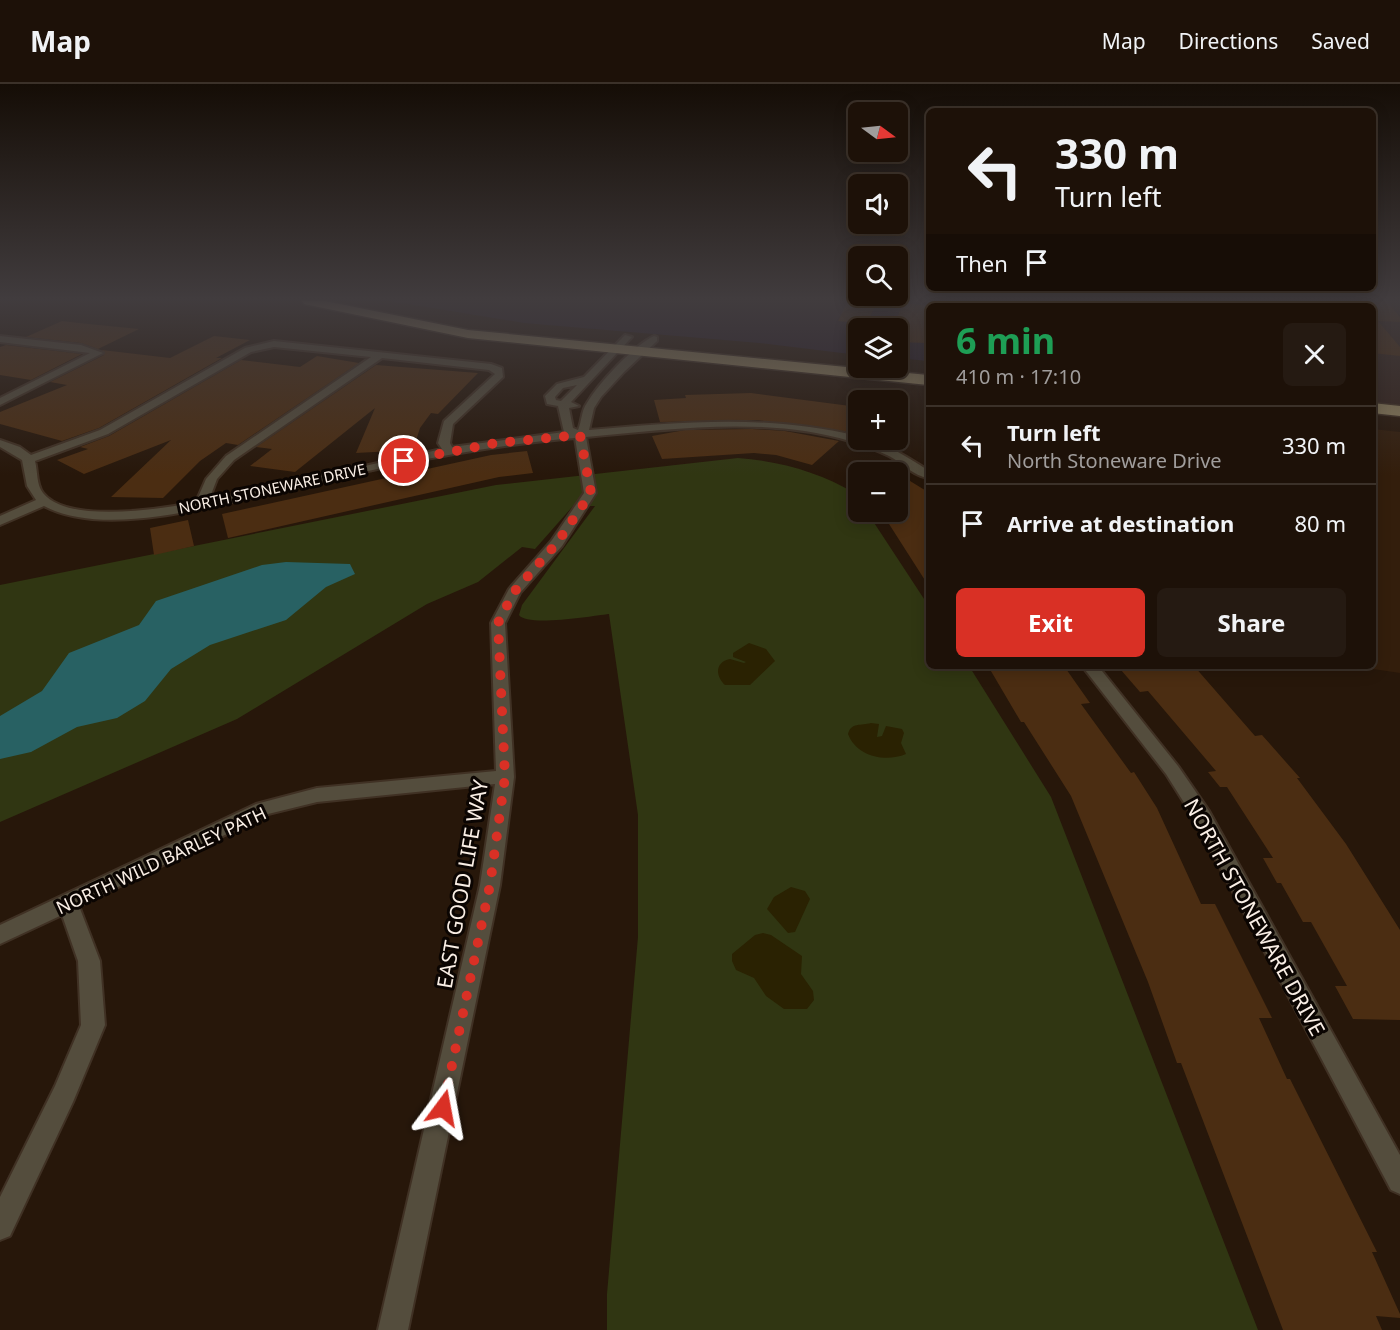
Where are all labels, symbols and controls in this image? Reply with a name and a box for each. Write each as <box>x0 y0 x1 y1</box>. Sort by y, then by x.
text: Map <box>30 22 91 60</box>
text: Map <box>1102 27 1146 55</box>
text: Directions <box>1179 27 1278 55</box>
text: Saved <box>1311 27 1370 55</box>
north arrow <box>848 102 908 162</box>
map controls <box>848 102 908 522</box>
text: 330 m <box>1055 124 1179 181</box>
icon: left <box>956 132 1034 210</box>
button: sound <box>848 174 908 234</box>
text: Turn left <box>1055 178 1161 215</box>
button: search <box>848 246 908 306</box>
icon: arrive <box>1020 246 1053 279</box>
text: Then <box>956 248 1008 278</box>
text: 6 min <box>956 316 1055 365</box>
button: layers <box>848 318 908 378</box>
button: close <box>1283 323 1346 386</box>
text: 410 m · 17:10 <box>956 363 1081 390</box>
button: + <box>848 390 908 450</box>
text: Turn left <box>1007 417 1101 447</box>
icon: left <box>956 429 989 462</box>
text: 330 m <box>1282 430 1346 460</box>
pin <box>378 435 429 486</box>
icon: arrive <box>387 444 420 477</box>
text: North Stoneware Drive <box>1007 447 1222 474</box>
street label: NORTH STONEWARE DRIVE <box>177 458 367 518</box>
button: − <box>848 462 908 522</box>
icon: arrive <box>956 507 989 540</box>
text: Arrive at destination <box>1007 508 1234 538</box>
text: 80 m <box>1295 508 1346 538</box>
button: Exit <box>956 588 1145 657</box>
button: Share <box>1157 588 1346 657</box>
street label: EAST GOOD LIFE WAY <box>430 777 494 991</box>
street label: NORTH STONEWARE DRIVE <box>1178 793 1332 1041</box>
street label: NORTH WILD BARLEY PATH <box>52 801 270 919</box>
position arrow <box>411 1076 475 1140</box>

